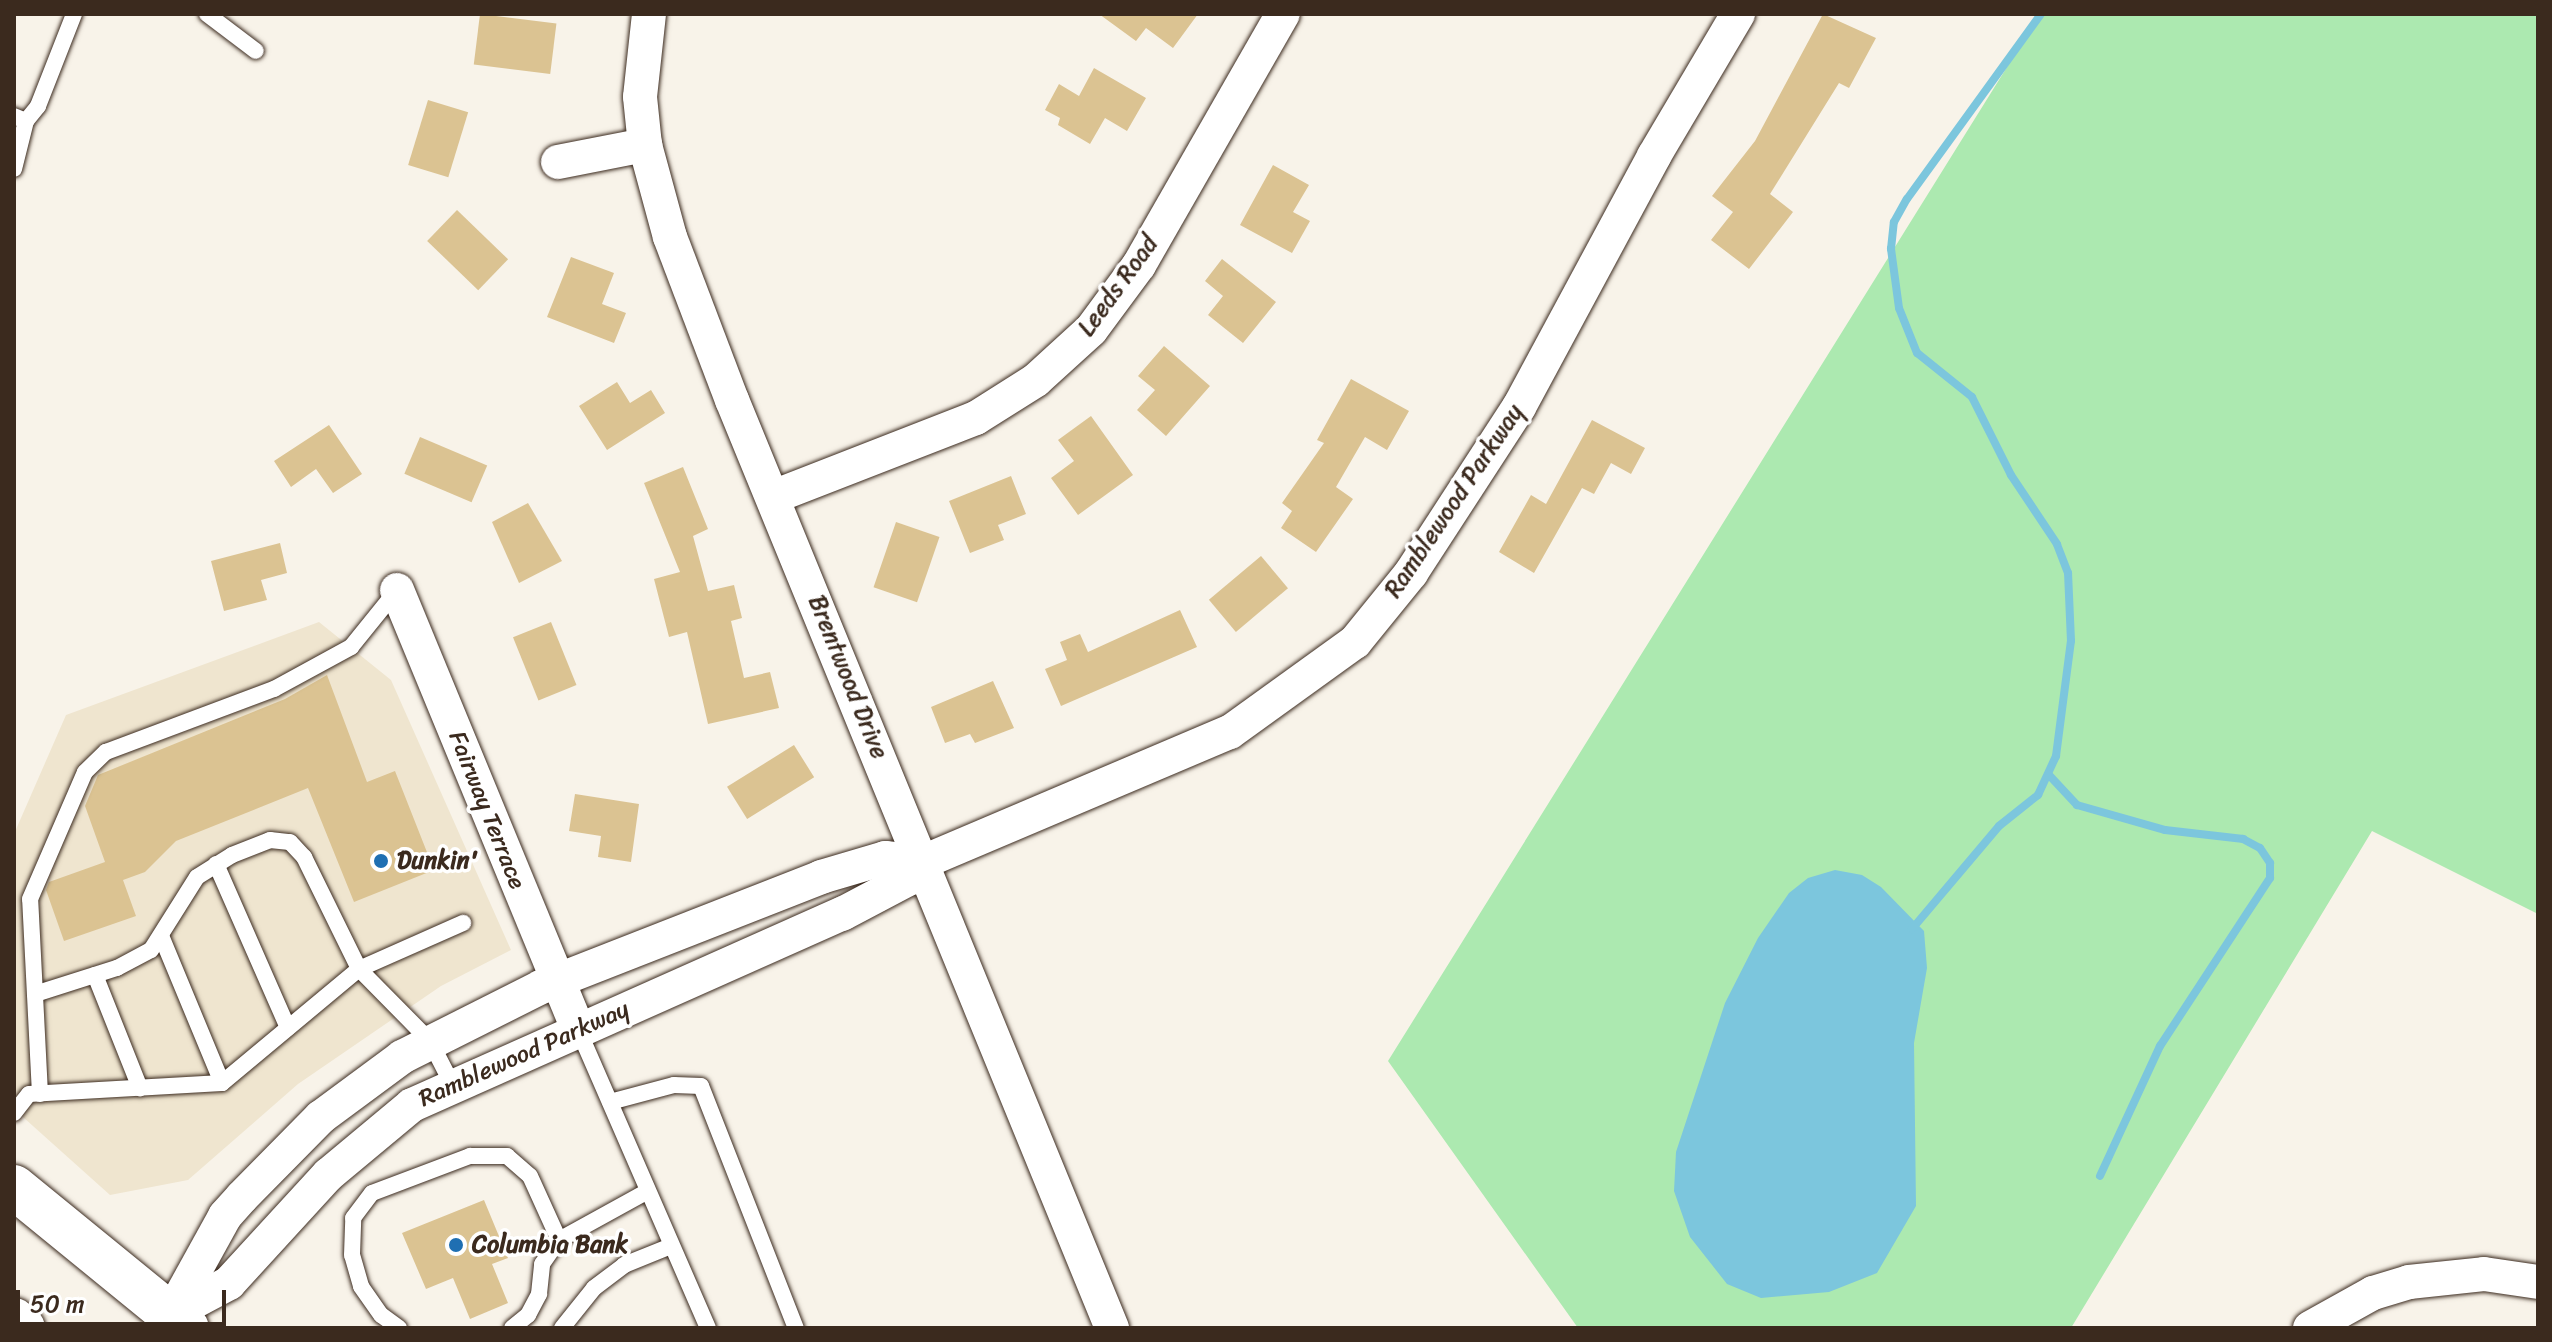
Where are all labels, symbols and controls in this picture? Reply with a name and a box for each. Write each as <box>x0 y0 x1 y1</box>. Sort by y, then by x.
street label: Leeds Road <box>1072 230 1164 342</box>
street label: Ramblewood Parkway <box>1379 399 1529 603</box>
street label: Brentwood Drive <box>802 591 894 763</box>
street label: Fairway Terrace <box>442 727 532 893</box>
place label: Dunkin' <box>397 847 479 875</box>
marker: Dunkin' <box>372 852 390 870</box>
street label: Ramblewood Parkway <box>415 995 633 1113</box>
place label: Columbia Bank <box>472 1231 628 1259</box>
marker: Columbia Bank <box>447 1236 465 1254</box>
scale bar <box>20 1274 230 1324</box>
text: 50 m <box>30 1283 85 1325</box>

